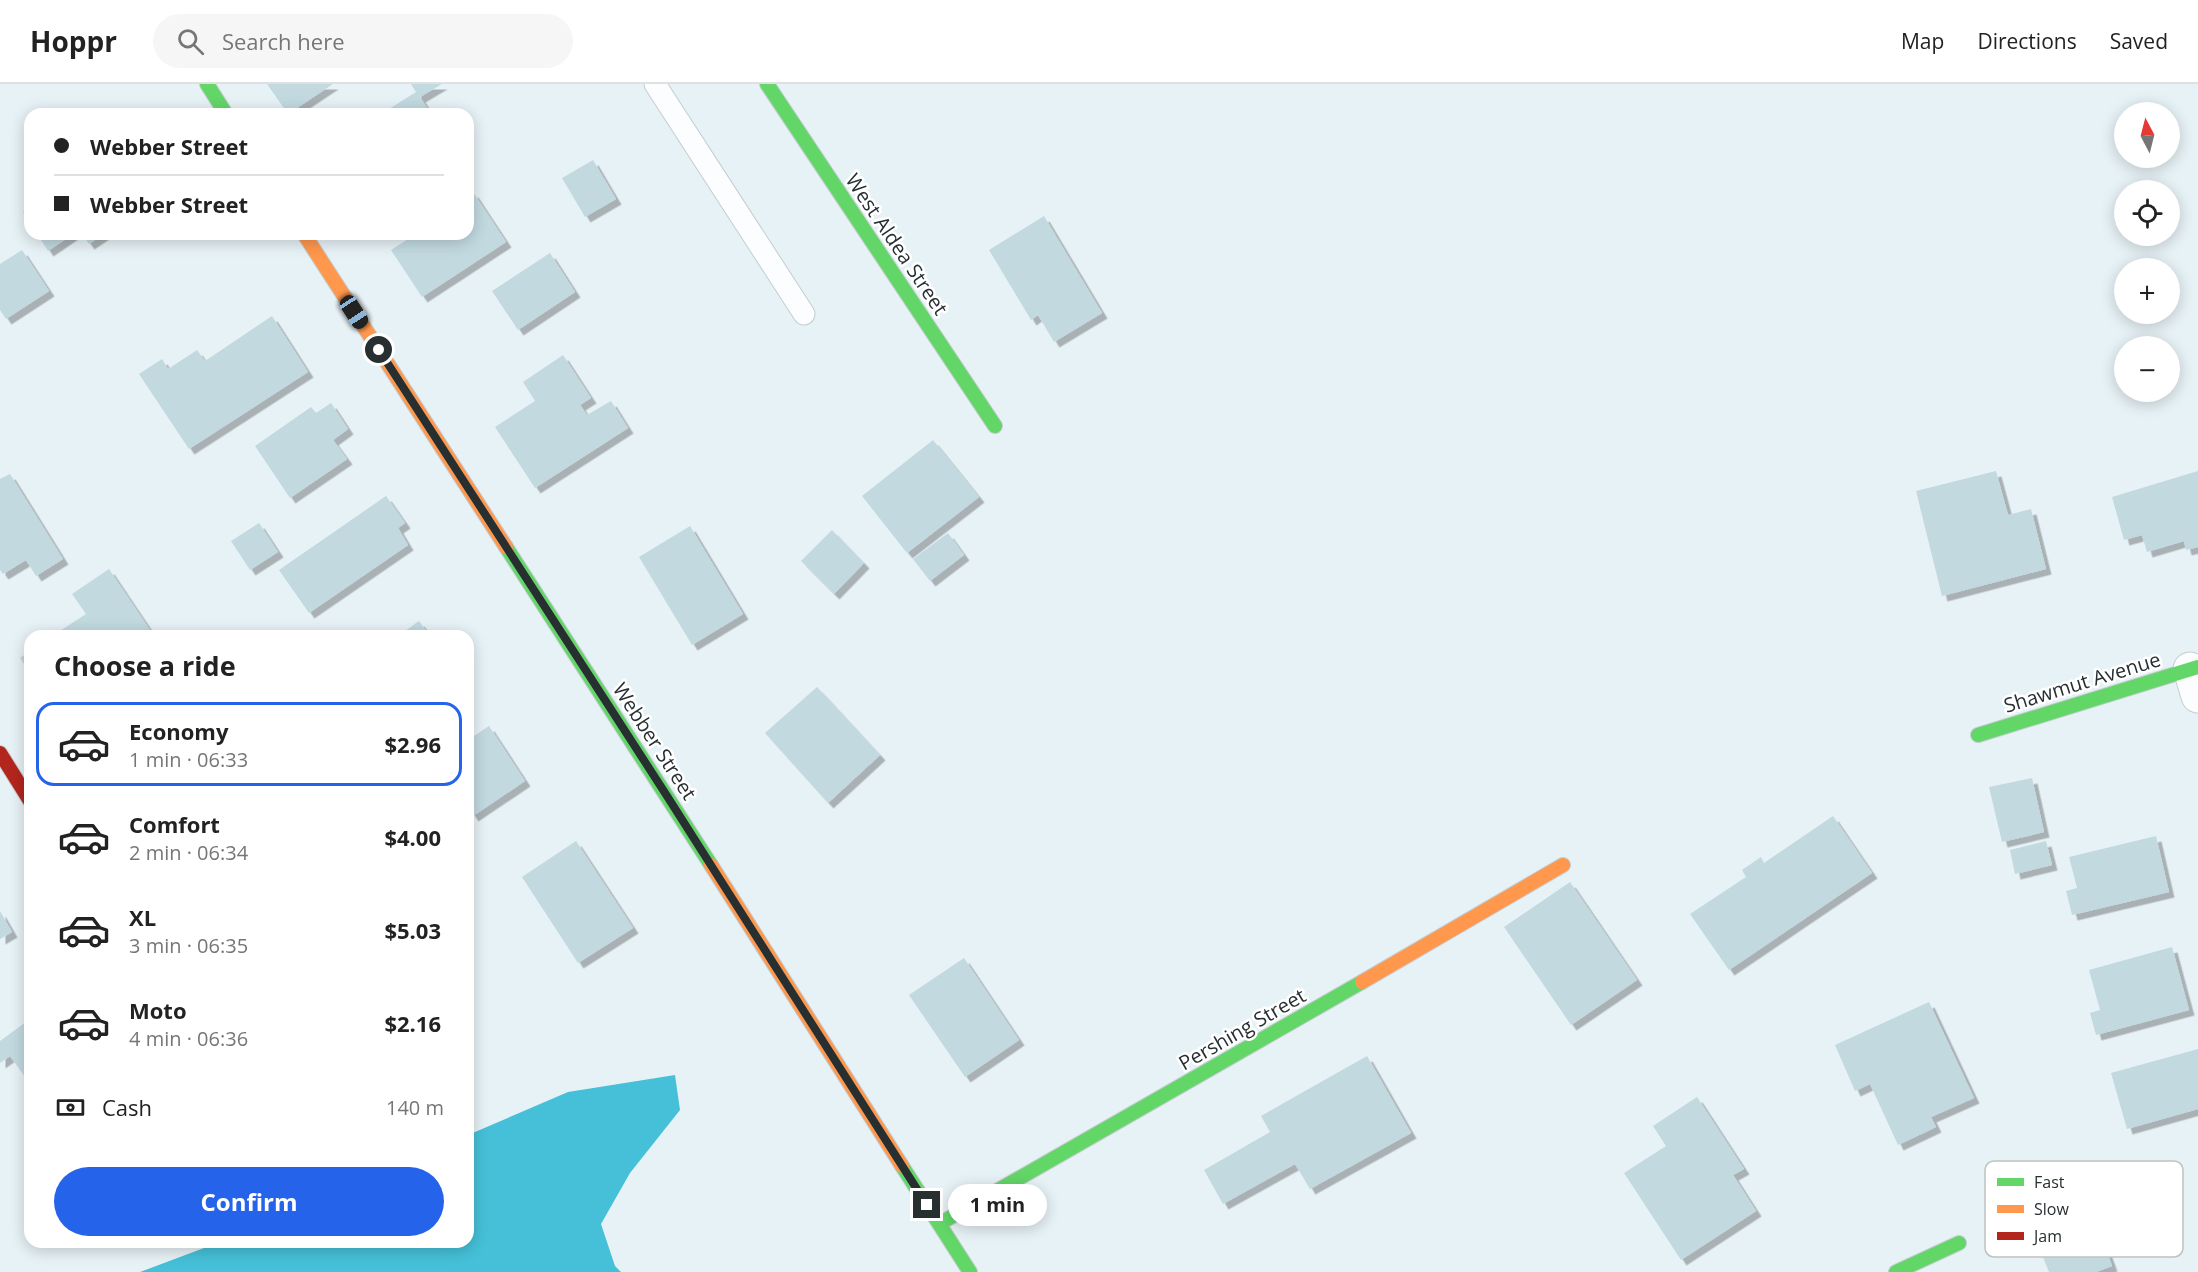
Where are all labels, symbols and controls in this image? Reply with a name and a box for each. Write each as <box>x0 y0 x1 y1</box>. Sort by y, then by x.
search box <box>153 14 573 68</box>
text: Hoppr <box>30 22 117 60</box>
icon: search <box>174 25 207 58</box>
text: Search here <box>222 26 345 56</box>
text: Map <box>1901 27 1944 55</box>
text: Directions <box>1977 27 2077 55</box>
text: Saved <box>2110 27 2168 55</box>
north arrow <box>2114 102 2180 168</box>
map controls <box>2114 102 2180 402</box>
text: Webber Street <box>90 131 248 161</box>
street label: West Aldea Street <box>840 168 954 320</box>
button: locate <box>2114 180 2180 246</box>
text: Webber Street <box>90 189 248 219</box>
button: + <box>2114 258 2180 324</box>
car <box>337 292 371 332</box>
route start <box>365 336 392 363</box>
button: − <box>2114 336 2180 402</box>
street label: Shawmut Avenue <box>2000 645 2164 719</box>
text: Choose a ride <box>54 647 236 684</box>
street label: Webber Street <box>607 677 703 805</box>
text: Economy <box>129 716 228 746</box>
icon: car <box>57 717 111 771</box>
text: $2.96 <box>384 729 441 759</box>
text: 1 min · 06:33 <box>129 746 248 773</box>
text: Comfort <box>129 809 220 839</box>
icon: car <box>57 810 111 864</box>
text: $4.00 <box>384 822 441 852</box>
text: 2 min · 06:34 <box>129 839 248 866</box>
text: XL <box>129 902 156 932</box>
icon: car <box>57 903 111 957</box>
text: $5.03 <box>384 915 441 945</box>
text: 3 min · 06:35 <box>129 932 248 959</box>
street label: Pershing Street <box>1174 982 1310 1076</box>
text: Moto <box>129 995 187 1025</box>
icon: car <box>57 996 111 1050</box>
text: $2.16 <box>384 1008 441 1038</box>
text: 4 min · 06:36 <box>129 1025 248 1052</box>
icon: cash <box>54 1091 87 1124</box>
text: Cash <box>102 1092 152 1122</box>
text: 140 m <box>386 1094 444 1121</box>
legend <box>1985 1161 2183 1257</box>
button: Confirm <box>54 1167 444 1236</box>
text: Fast <box>2034 1171 2065 1193</box>
callout: 1 min <box>948 1184 1047 1226</box>
route end <box>913 1191 940 1218</box>
text: 1 min <box>970 1191 1025 1218</box>
text: Slow <box>2034 1198 2069 1220</box>
text: Jam <box>2032 1225 2062 1247</box>

